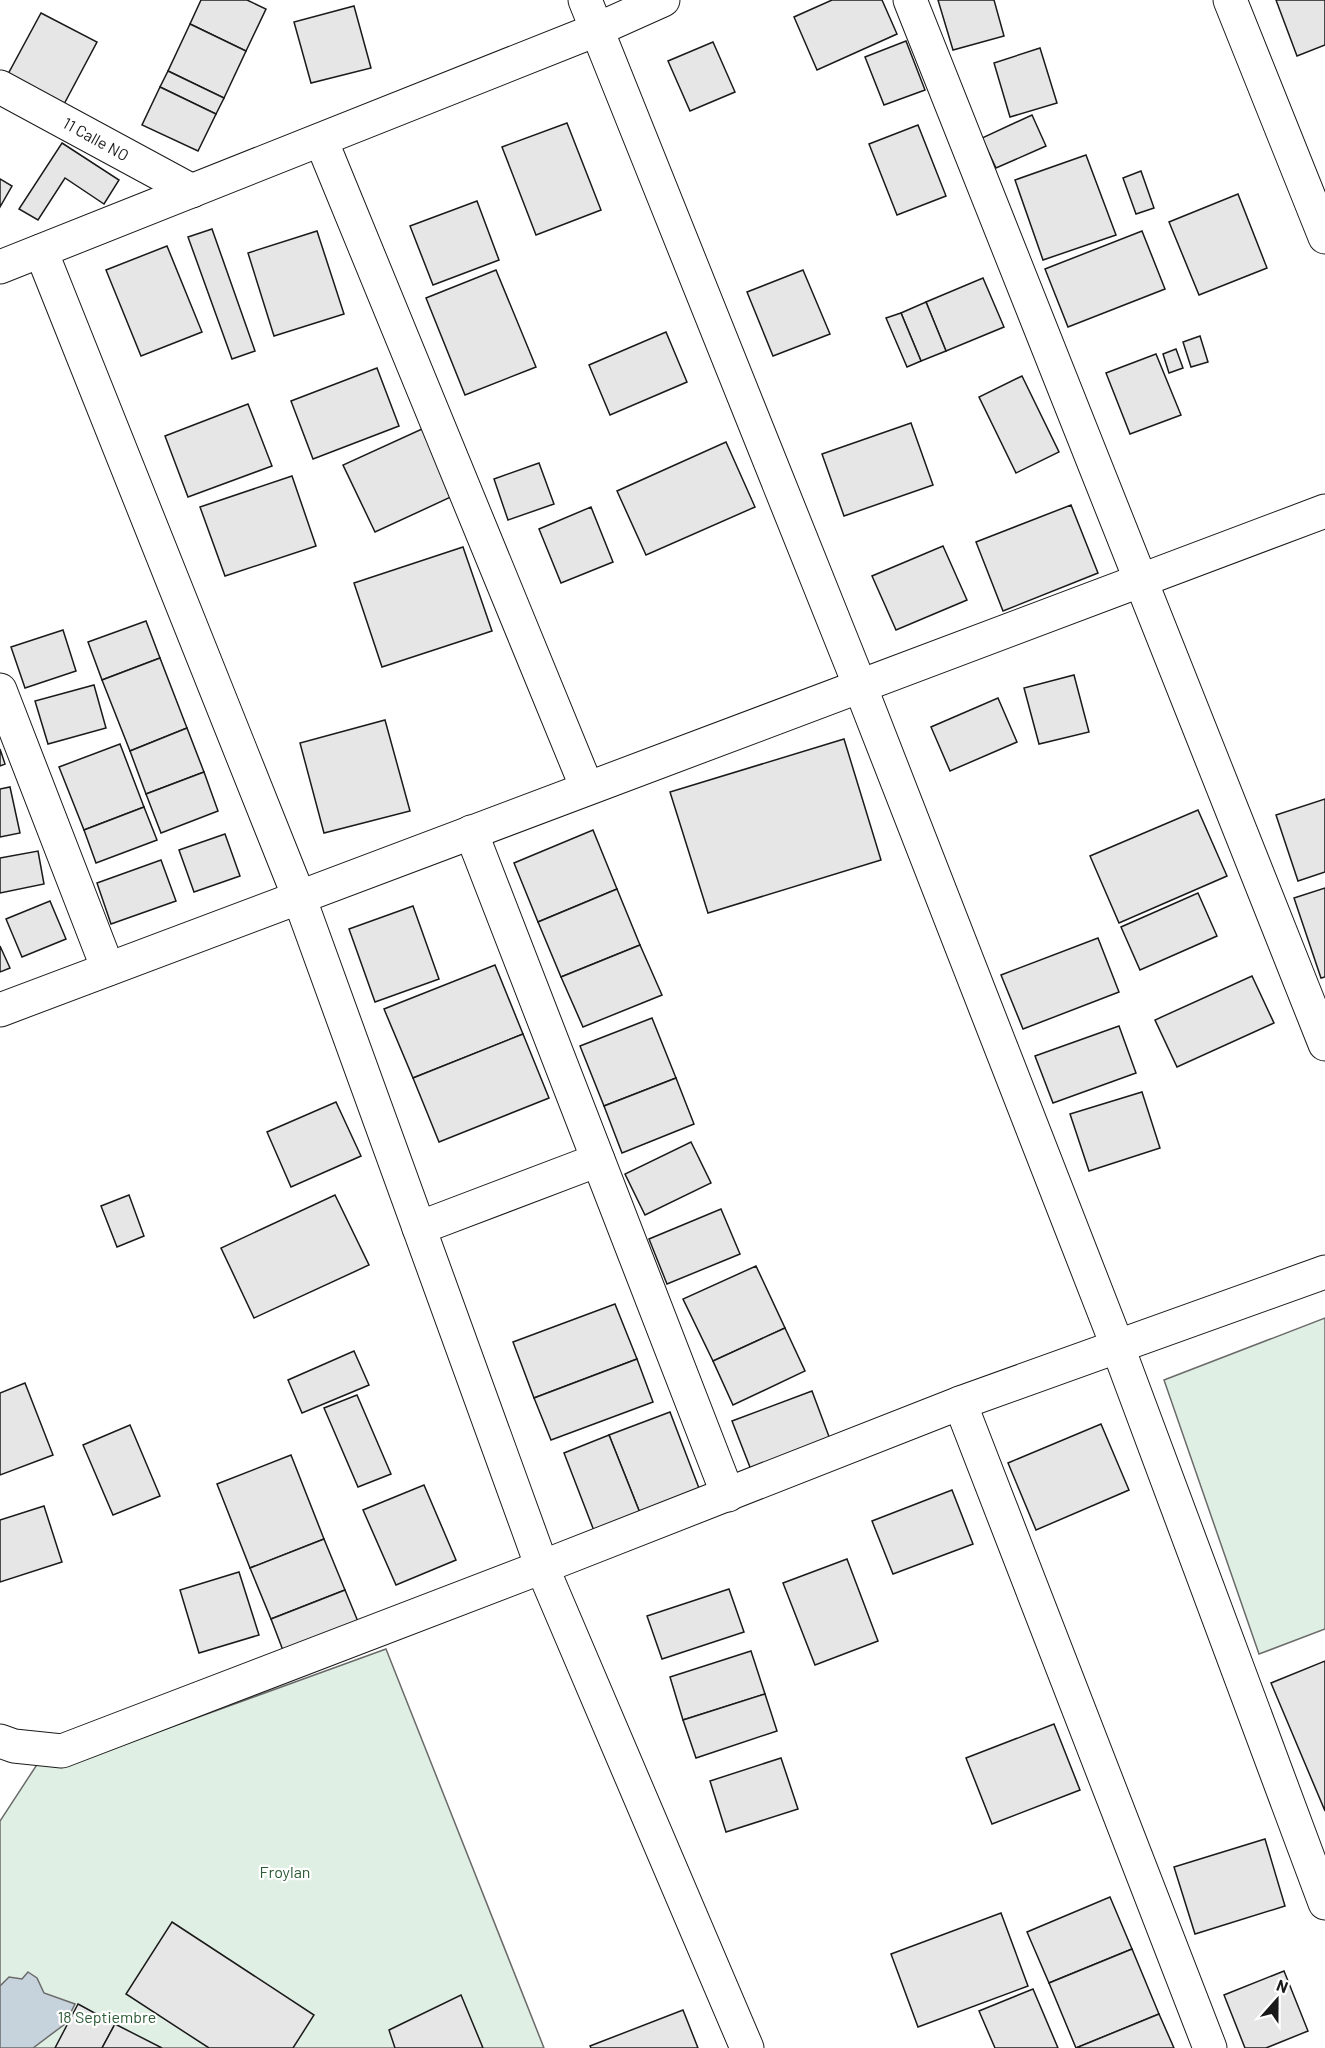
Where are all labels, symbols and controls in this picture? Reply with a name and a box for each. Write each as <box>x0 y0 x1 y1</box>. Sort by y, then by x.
street label: 11 Calle NO <box>60 113 132 164</box>
park label: Froylan <box>260 1862 310 1881</box>
north arrow <box>1247 1970 1307 2030</box>
text: N <box>1274 1975 1291 1996</box>
park label: 18 Septiembre <box>58 2007 156 2026</box>

